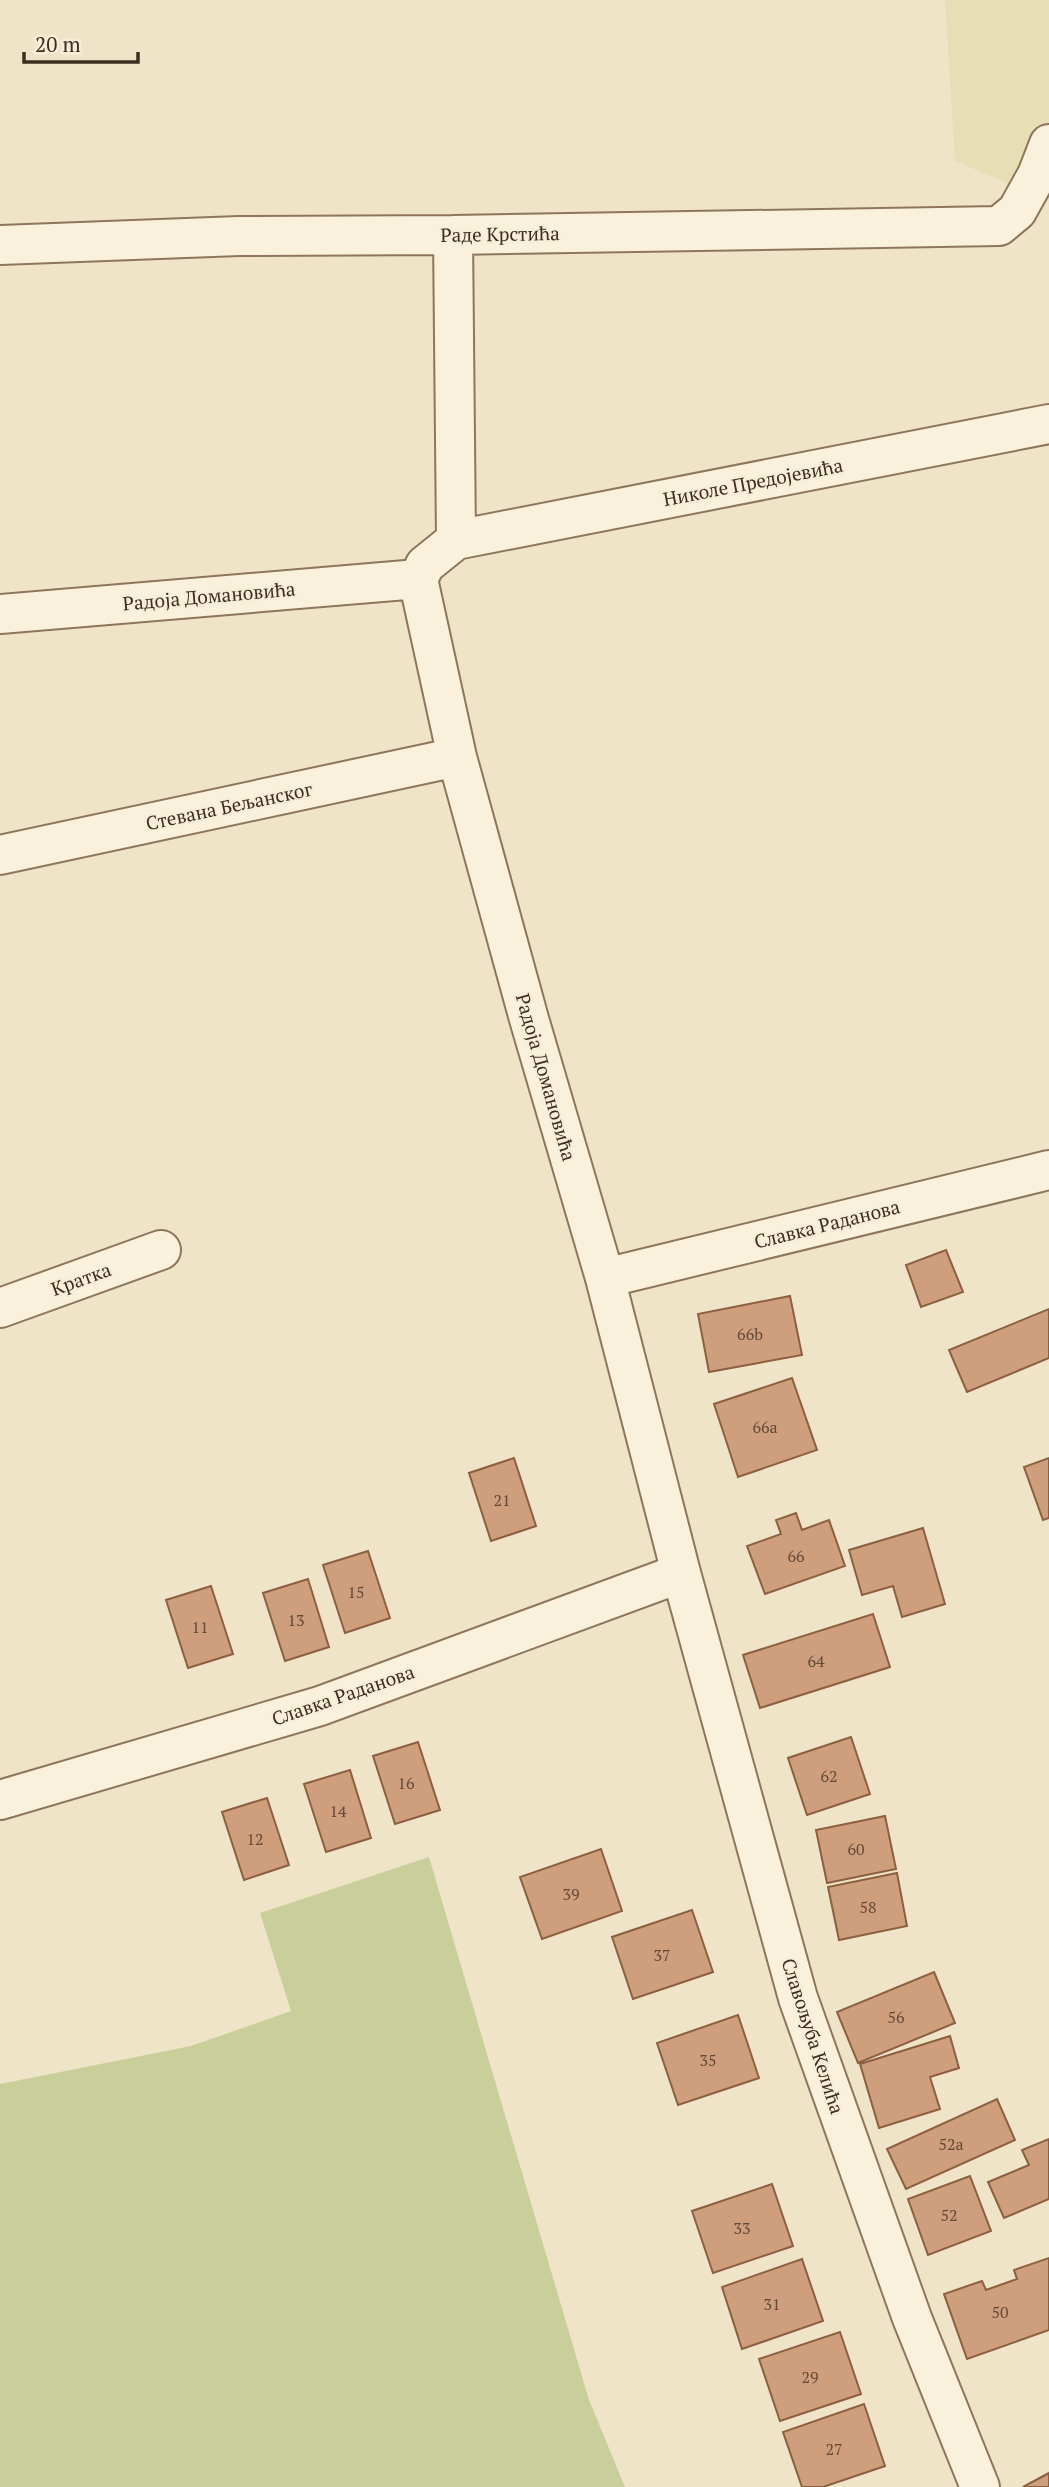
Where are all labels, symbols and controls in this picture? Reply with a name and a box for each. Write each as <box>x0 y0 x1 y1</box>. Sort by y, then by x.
scale bar <box>24 21 138 65</box>
text: 20 m <box>35 30 81 58</box>
street label: Раде Крстића <box>440 220 560 247</box>
street label: Николе Предојевића <box>661 452 845 511</box>
street label: Радоја Домановића <box>122 575 297 616</box>
street label: Стевана Бељанског <box>143 776 314 835</box>
street label: Радоја Домановића <box>511 990 582 1164</box>
street label: Славка Раданова <box>751 1193 903 1254</box>
street label: Кратка <box>47 1256 115 1301</box>
house number: 66b <box>737 1323 763 1345</box>
house number: 66a <box>752 1416 778 1438</box>
house number: 21 <box>493 1489 511 1511</box>
house number: 66 <box>787 1545 805 1567</box>
house number: 15 <box>347 1581 365 1603</box>
house number: 13 <box>287 1609 305 1631</box>
house number: 11 <box>191 1616 209 1638</box>
house number: 64 <box>807 1650 825 1672</box>
street label: Славка Раданова <box>268 1658 418 1731</box>
house number: 62 <box>820 1765 838 1787</box>
house number: 16 <box>397 1772 415 1794</box>
house number: 14 <box>329 1800 347 1822</box>
house number: 12 <box>246 1828 264 1850</box>
house number: 60 <box>847 1838 865 1860</box>
house number: 39 <box>562 1883 580 1905</box>
house number: 58 <box>859 1896 877 1918</box>
house number: 37 <box>653 1944 671 1966</box>
street label: Славољуба Келића <box>776 1955 851 2117</box>
house number: 56 <box>887 2006 905 2028</box>
house number: 35 <box>699 2049 717 2071</box>
house number: 52a <box>938 2133 964 2155</box>
house number: 52 <box>940 2204 958 2226</box>
house number: 33 <box>733 2217 751 2239</box>
house number: 31 <box>763 2293 781 2315</box>
house number: 50 <box>991 2301 1009 2323</box>
house number: 29 <box>801 2366 819 2388</box>
house number: 27 <box>825 2438 843 2460</box>

